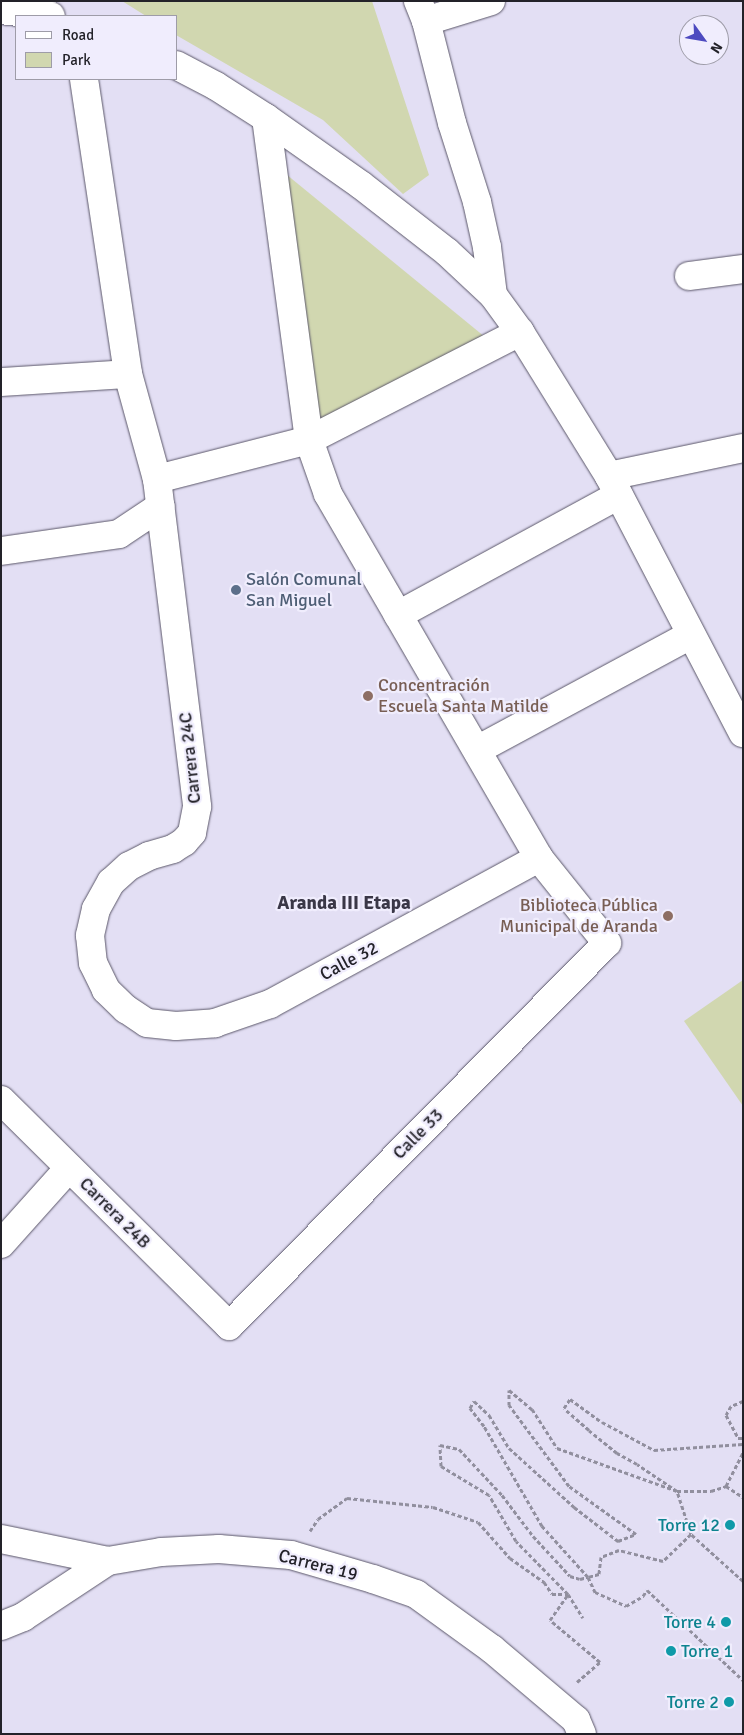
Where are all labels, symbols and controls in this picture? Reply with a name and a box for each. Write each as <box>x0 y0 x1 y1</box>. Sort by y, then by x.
legend <box>15 15 178 80</box>
north arrow <box>679 15 729 65</box>
text: Road <box>62 26 94 44</box>
text: N <box>707 39 726 56</box>
text: Park <box>62 51 91 69</box>
place label: Salón Comunal San Miguel <box>246 569 362 612</box>
marker: Salón Comunal San Miguel <box>230 584 242 596</box>
place label: Concentración Escuela Santa Matilde <box>378 675 549 718</box>
marker: Concentración Escuela Santa Matilde <box>362 690 374 702</box>
street label: Carrera 24C <box>174 711 206 805</box>
district label: Aranda III Etapa <box>277 893 411 915</box>
place label: Biblioteca Pública Municipal de Aranda <box>500 895 658 938</box>
marker: Biblioteca Pública Municipal de Aranda <box>662 910 674 922</box>
street label: Calle 32 <box>316 937 382 985</box>
street label: Calle 33 <box>388 1104 448 1164</box>
street label: Carrera 24B <box>75 1173 155 1253</box>
place label: Torre 12 <box>658 1514 720 1536</box>
marker: Torre 12 <box>724 1519 736 1531</box>
street label: Carrera 19 <box>276 1545 360 1585</box>
place label: Torre 4 <box>664 1611 716 1633</box>
marker: Torre 4 <box>720 1616 732 1628</box>
place label: Torre 1 <box>681 1640 733 1662</box>
marker: Torre 1 <box>665 1645 677 1657</box>
place label: Torre 2 <box>667 1691 719 1713</box>
marker: Torre 2 <box>723 1696 735 1708</box>

